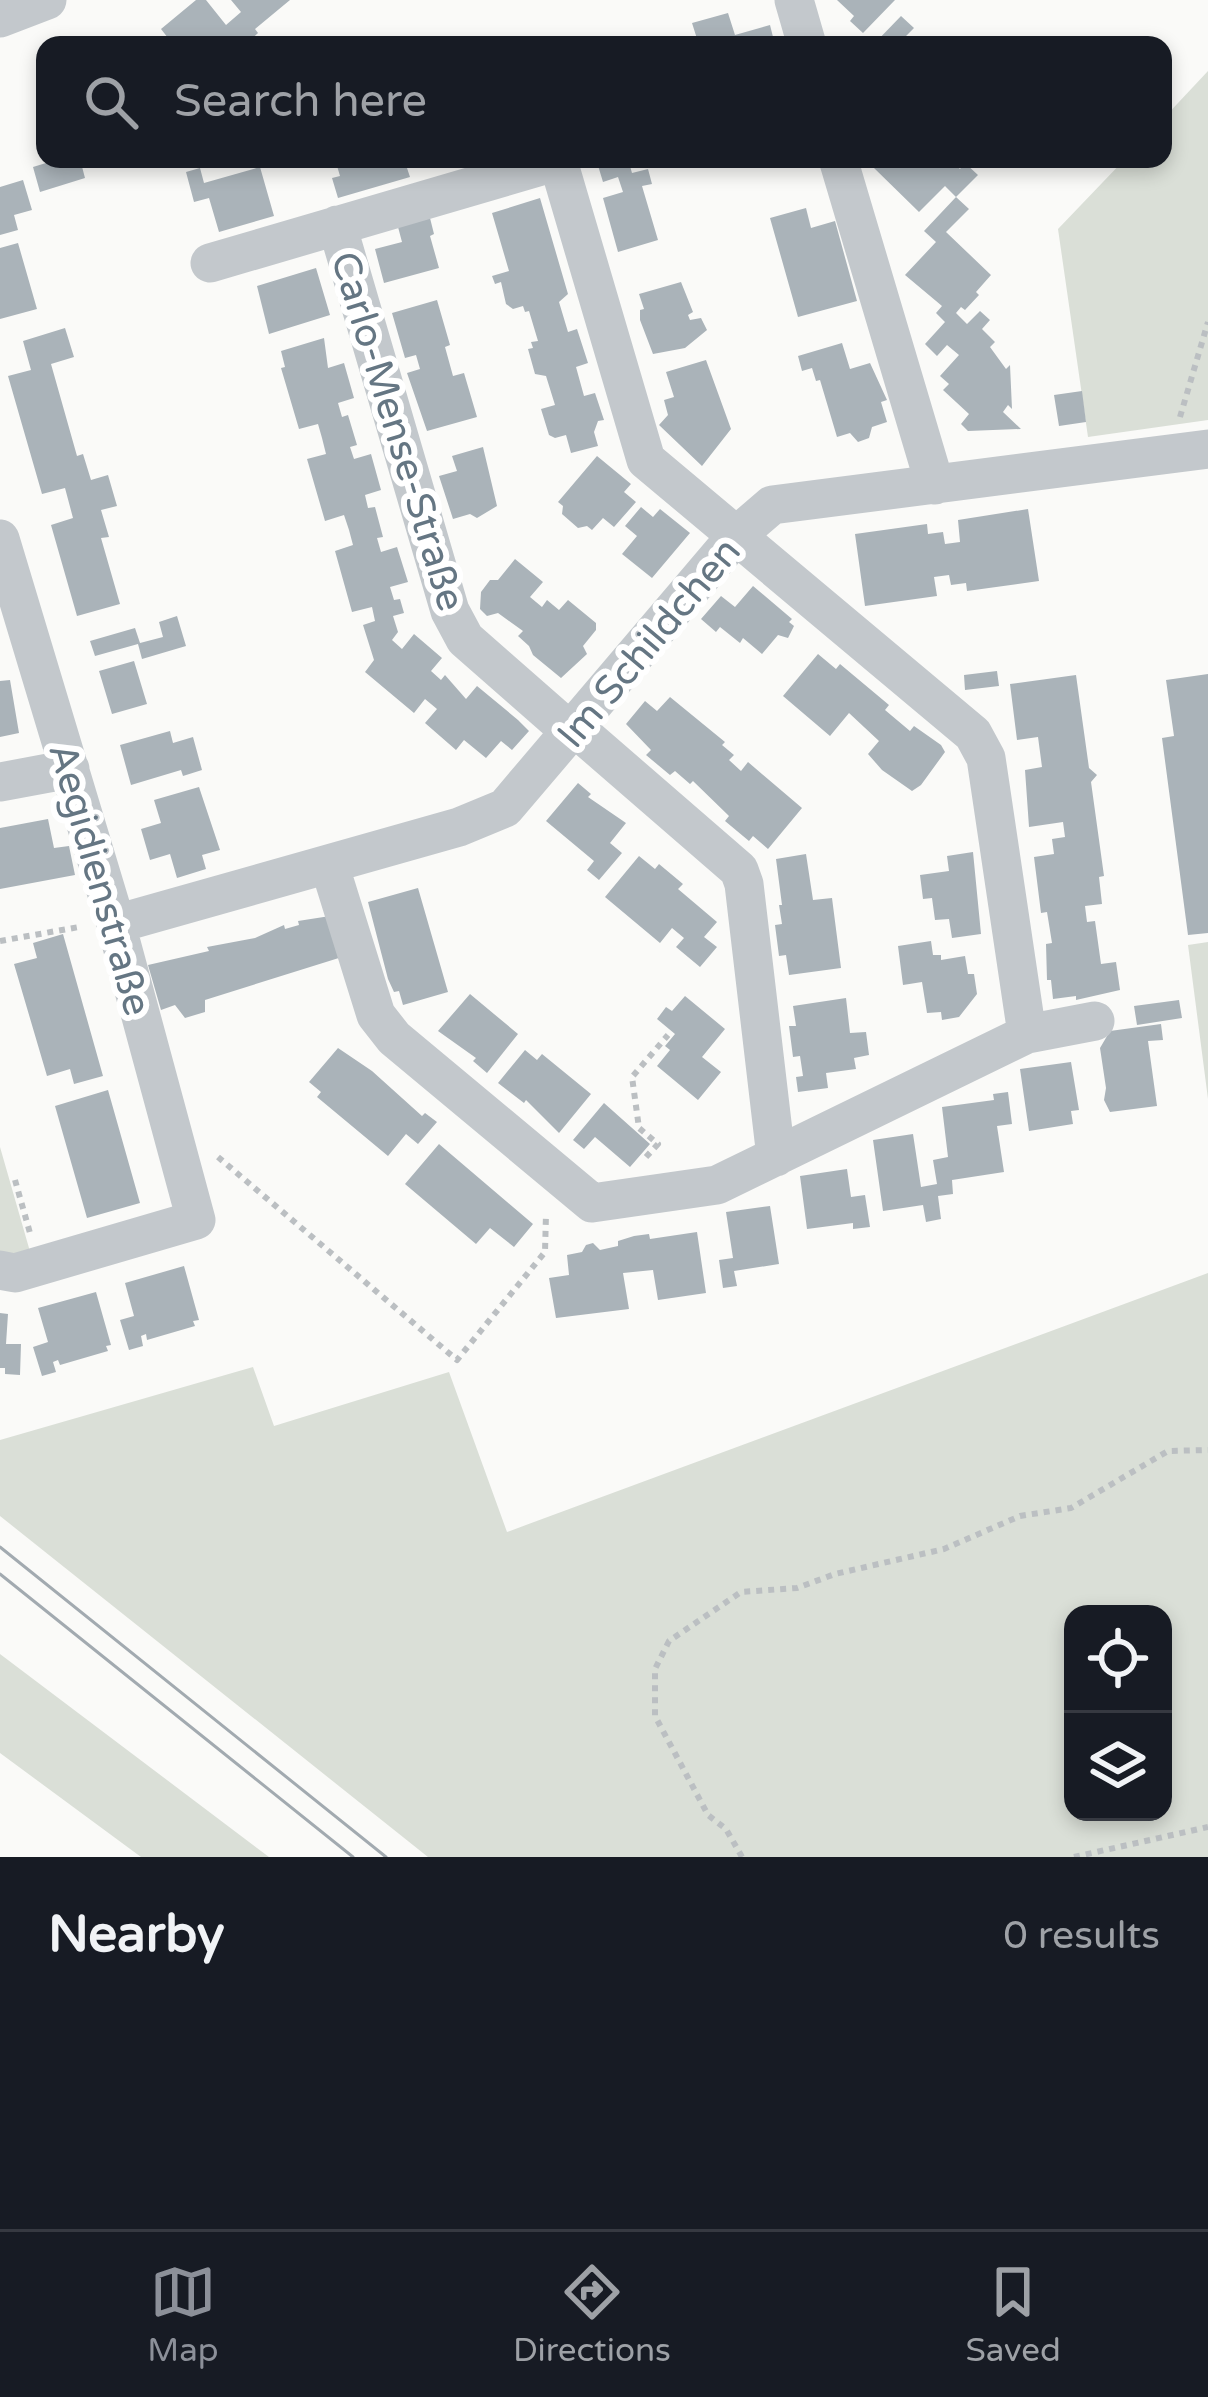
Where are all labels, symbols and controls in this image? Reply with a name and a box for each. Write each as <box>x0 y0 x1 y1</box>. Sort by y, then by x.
search box <box>36 36 1172 168</box>
icon: search <box>78 69 144 135</box>
text: Search here <box>174 75 427 129</box>
street label: Carlo-Mense-Straße <box>321 246 475 617</box>
street label: Im Schildchen <box>548 528 751 758</box>
street label: Aegidienstraße <box>38 738 161 1021</box>
map controls <box>1064 1605 1172 1821</box>
button: locate <box>1064 1605 1172 1713</box>
button: layers <box>1064 1713 1172 1821</box>
text: Nearby <box>48 1904 225 1966</box>
text: 0 results <box>1003 1912 1160 1959</box>
tab: Map <box>147 2259 219 2370</box>
tab: Directions <box>513 2259 671 2370</box>
tab: Saved <box>965 2259 1061 2370</box>

